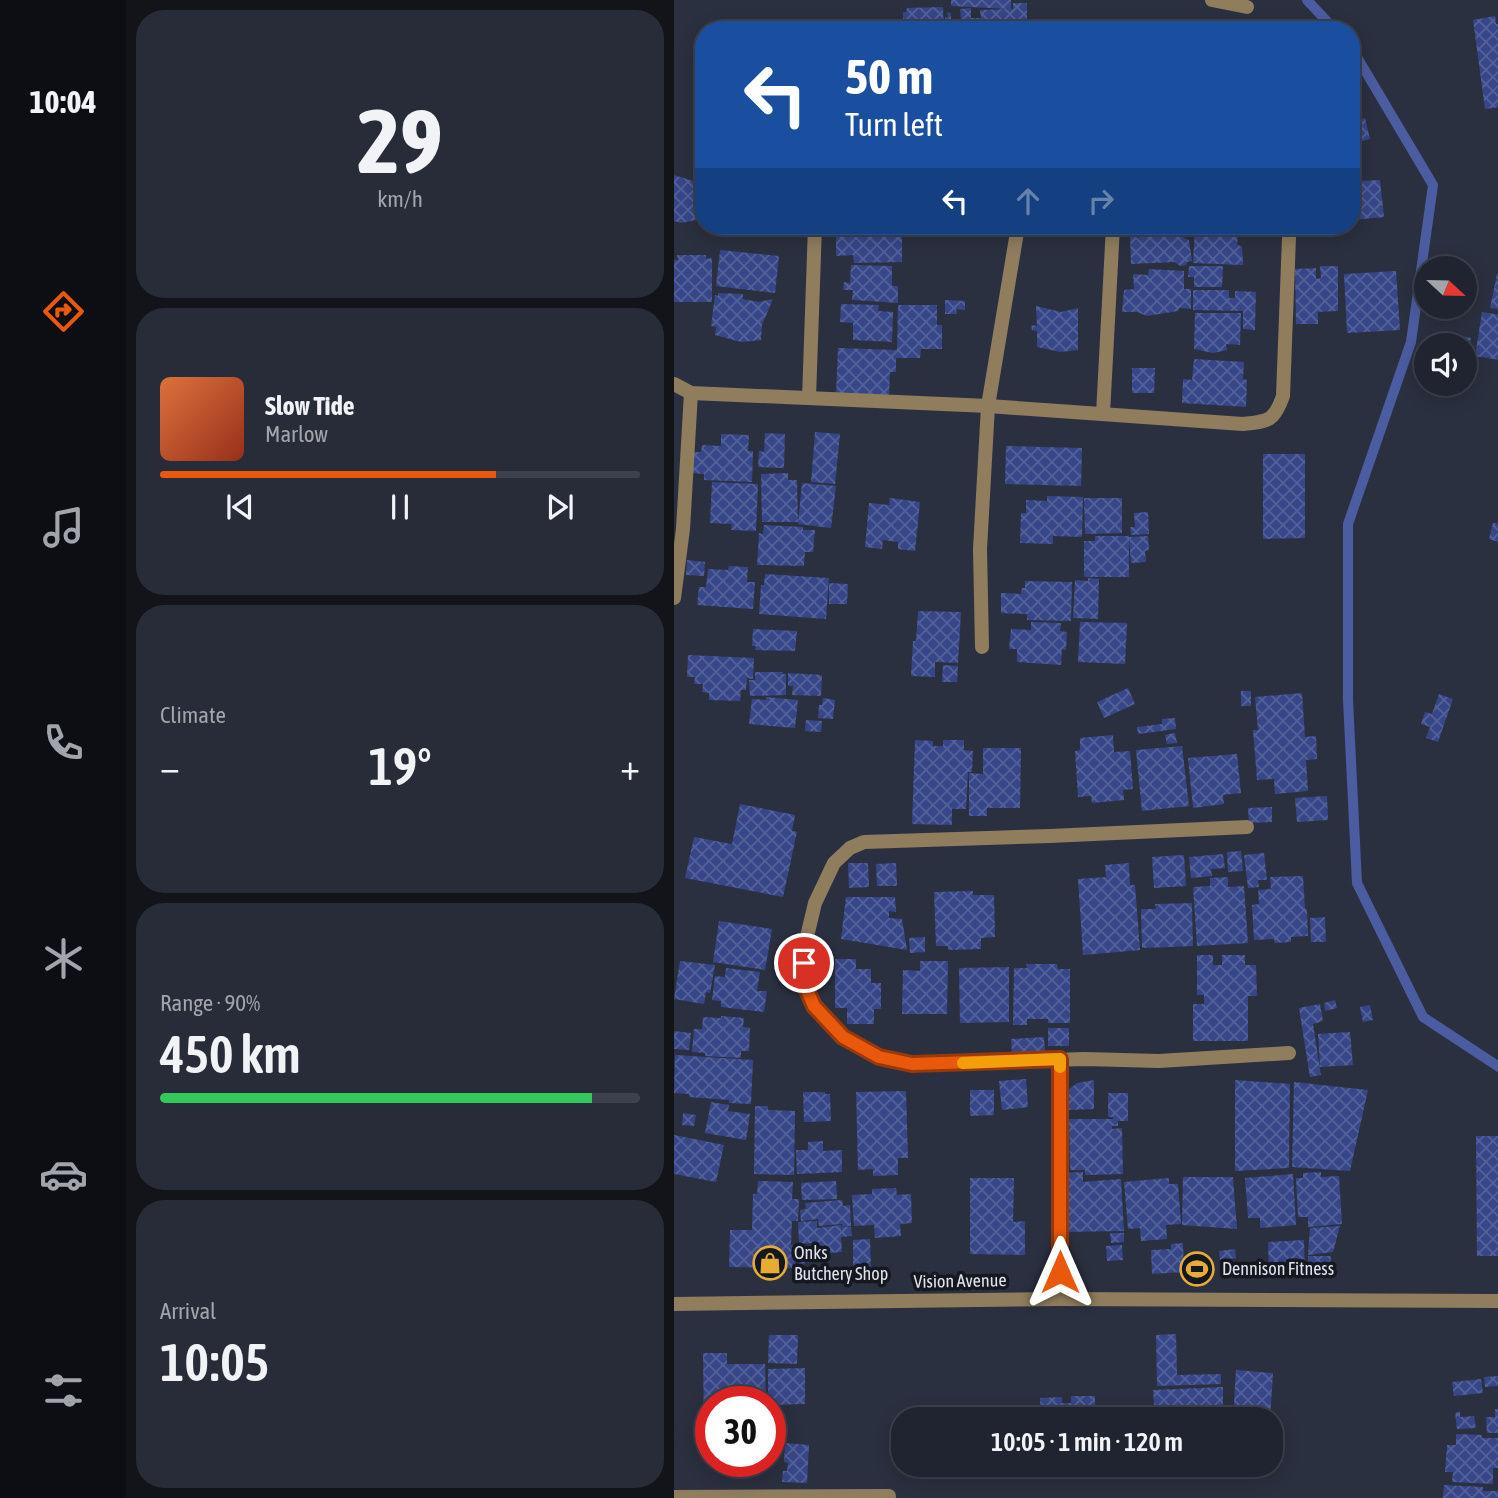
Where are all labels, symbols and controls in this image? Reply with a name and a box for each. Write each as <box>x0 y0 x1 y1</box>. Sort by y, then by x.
text: 50 m <box>845 48 933 104</box>
icon: left <box>730 49 821 140</box>
text: 10:04 <box>29 83 97 120</box>
text: 29 <box>357 88 443 192</box>
text: Turn left <box>845 106 943 143</box>
icon: left <box>936 182 974 220</box>
icon: ahead <box>1009 182 1047 220</box>
icon: right <box>1082 182 1120 220</box>
text: km/h <box>377 186 423 212</box>
north arrow <box>1414 256 1477 318</box>
map controls <box>1414 256 1477 396</box>
icon: directions <box>39 287 88 336</box>
button: sound <box>1414 333 1477 396</box>
text: Slow Tide <box>265 391 355 421</box>
text: Marlow <box>265 421 328 447</box>
icon: previous <box>221 488 259 526</box>
icon: pause <box>381 488 419 526</box>
icon: next <box>541 488 579 526</box>
icon: music <box>39 503 88 552</box>
text: Climate <box>160 702 226 728</box>
icon: phone <box>39 718 88 767</box>
text: 19° <box>368 736 432 796</box>
text: − <box>160 745 180 788</box>
text: + <box>620 745 640 788</box>
pin <box>774 933 834 993</box>
icon: climate <box>39 934 88 983</box>
icon: arrive <box>785 944 823 982</box>
text: Range · 90% <box>160 990 260 1016</box>
text: 450 km <box>160 1024 301 1084</box>
icon: car <box>39 1150 88 1199</box>
position arrow <box>1023 1235 1097 1309</box>
place label: Onks Butchery Shop <box>794 1242 888 1284</box>
shop icon: Onks Butchery Shop <box>751 1244 789 1282</box>
sports icon: Dennison Fitness <box>1178 1250 1216 1288</box>
place label: Dennison Fitness <box>1222 1258 1334 1279</box>
street label: Vision Avenue <box>913 1269 1007 1292</box>
text: Arrival <box>160 1298 216 1324</box>
text: 10:05 <box>160 1332 269 1392</box>
icon: filters <box>39 1366 88 1415</box>
speed limit sign: 30 <box>695 1386 786 1477</box>
text: 10:05 · 1 min · 120 m <box>991 1427 1183 1457</box>

